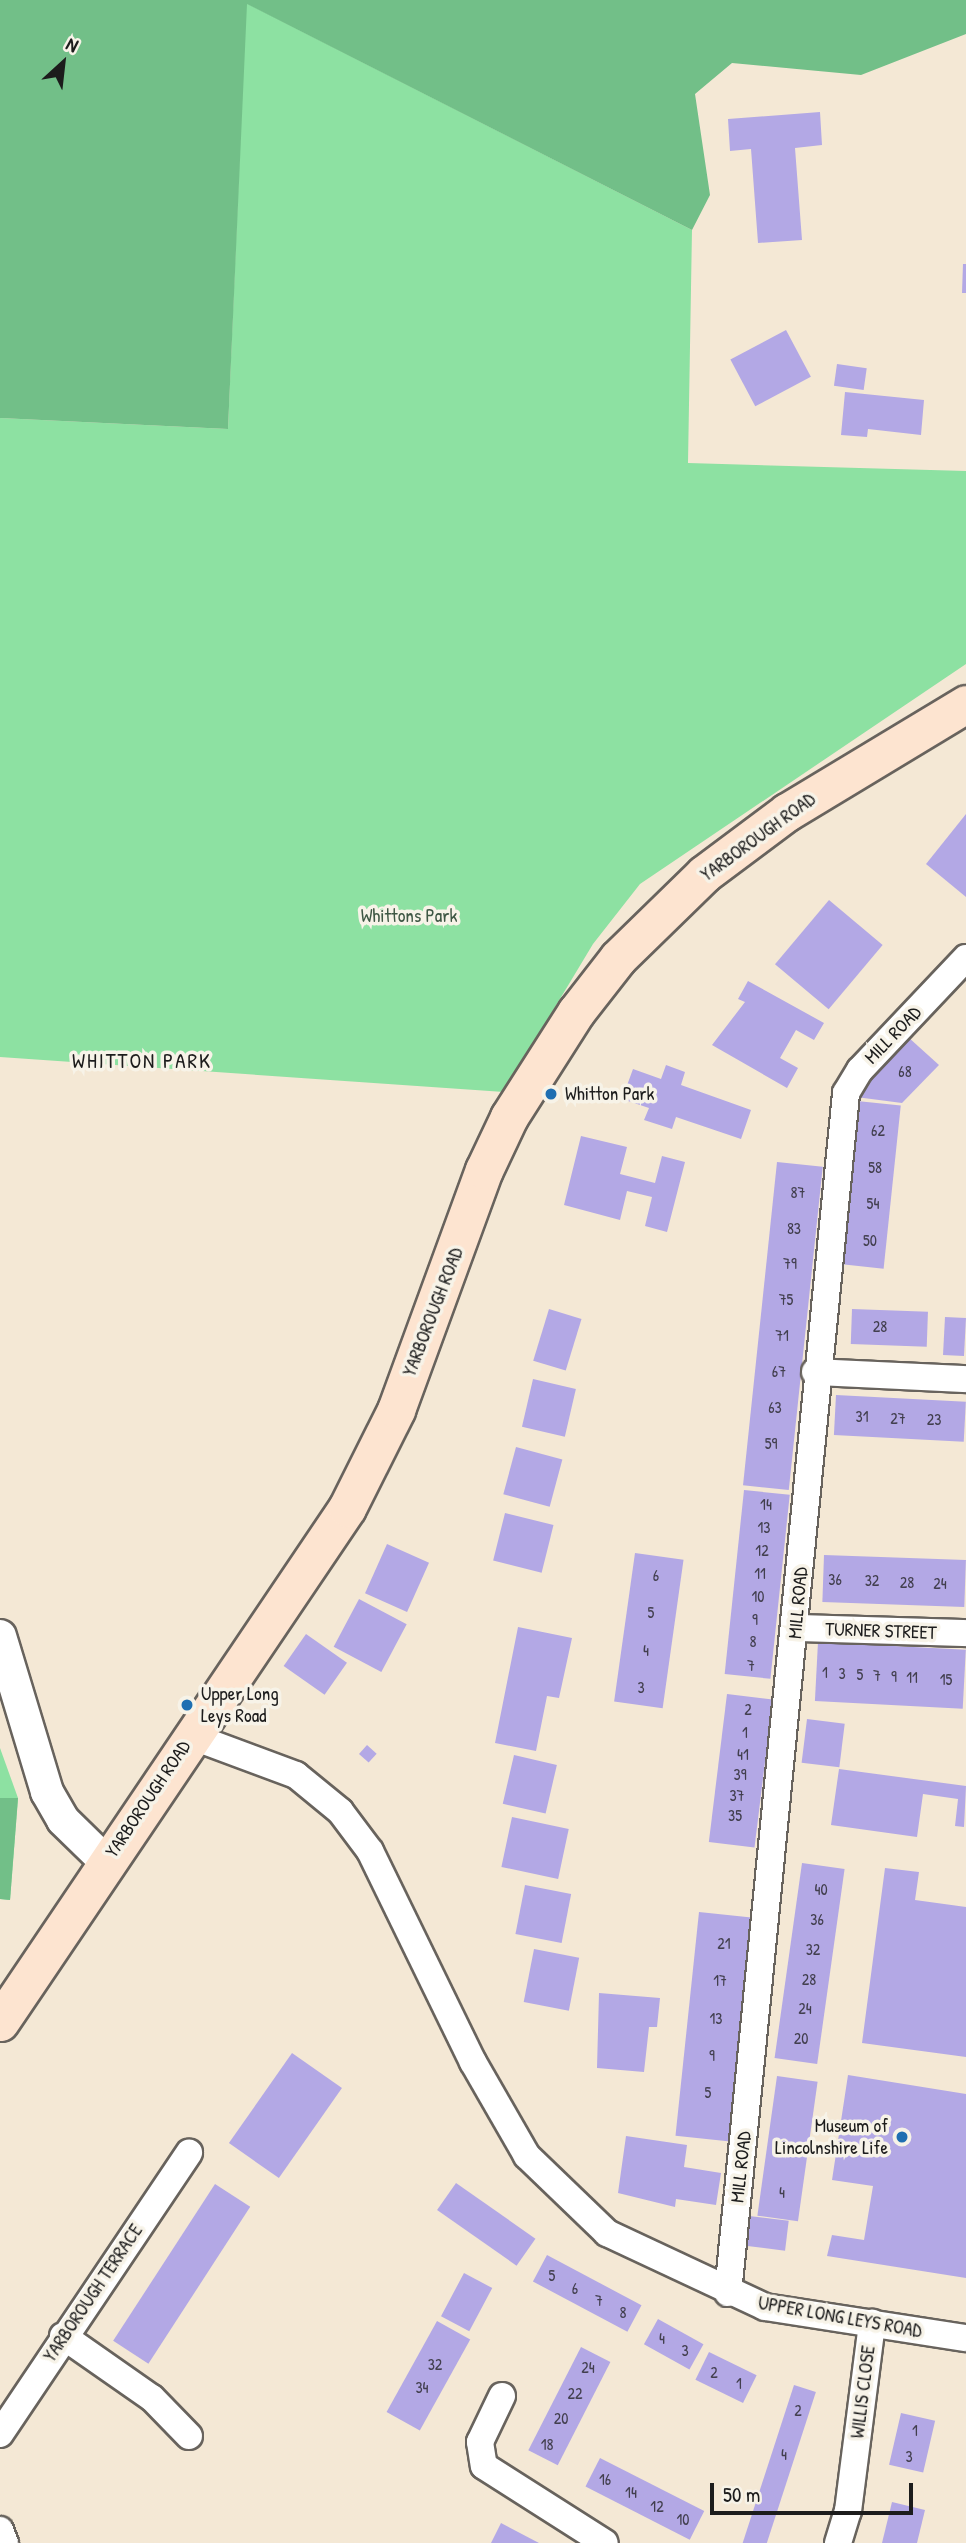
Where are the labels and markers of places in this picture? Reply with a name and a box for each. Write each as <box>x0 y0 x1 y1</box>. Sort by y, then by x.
place label: Whitton Park <box>565 1083 654 1105</box>
marker: Whitton Park <box>543 1086 559 1102</box>
place label: Upper Long Leys Road <box>201 1683 279 1727</box>
marker: Upper Long Leys Road <box>179 1697 195 1713</box>
place label: Museum of Lincolnshire Life <box>775 2115 888 2159</box>
marker: Museum of Lincolnshire Life <box>894 2129 910 2145</box>

